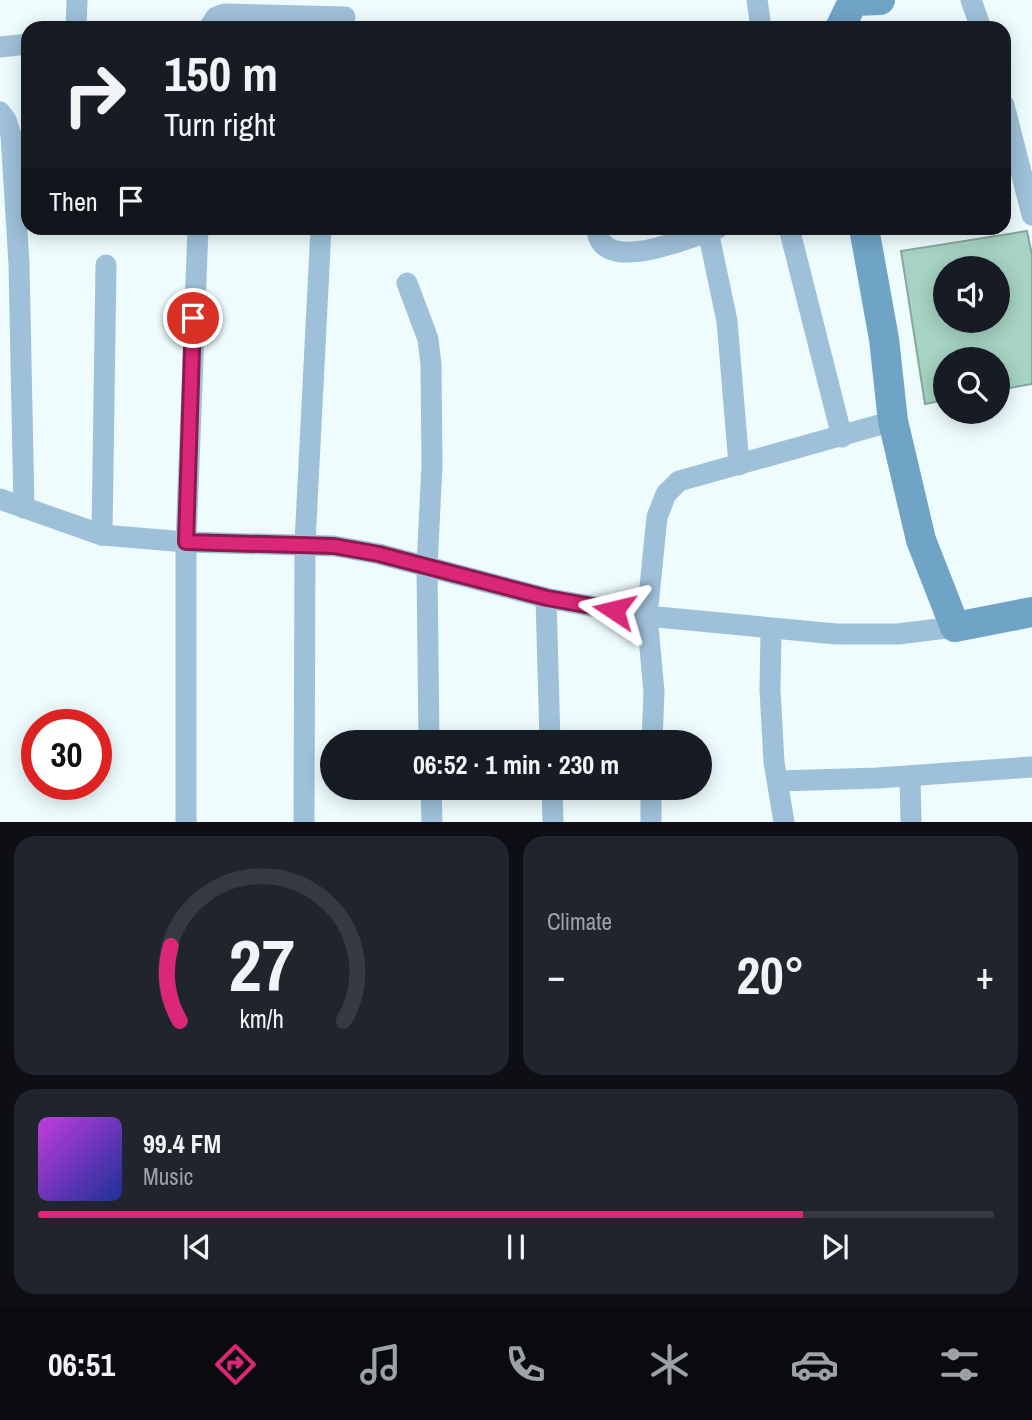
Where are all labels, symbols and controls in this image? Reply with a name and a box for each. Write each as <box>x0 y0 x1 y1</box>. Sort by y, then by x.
text: 150 m <box>164 40 278 106</box>
icon: right <box>49 49 140 140</box>
text: Turn right <box>164 103 276 146</box>
icon: arrive <box>112 182 150 220</box>
text: Then <box>49 184 98 219</box>
map controls <box>933 256 1010 424</box>
button: sound <box>933 256 1010 333</box>
pin <box>163 288 223 348</box>
icon: arrive <box>174 299 212 337</box>
button: search <box>933 347 1010 424</box>
position arrow <box>577 573 651 647</box>
speed limit sign: 30 <box>21 709 112 800</box>
text: 06:52 · 1 min · 230 m <box>413 747 619 782</box>
text: Climate <box>547 906 612 937</box>
text: 27 <box>228 917 295 1015</box>
text: 20° <box>736 940 805 1010</box>
text: − <box>547 950 565 1001</box>
text: + <box>976 950 994 1001</box>
text: km/h <box>239 1002 284 1036</box>
text: 99.4 FM <box>143 1126 221 1161</box>
text: Music <box>143 1161 193 1192</box>
icon: previous <box>178 1228 216 1266</box>
icon: pause <box>497 1228 535 1266</box>
icon: next <box>816 1228 854 1266</box>
icon: directions <box>211 1340 260 1389</box>
icon: music <box>356 1340 405 1389</box>
icon: phone <box>501 1340 550 1389</box>
icon: climate <box>645 1340 694 1389</box>
icon: car <box>790 1340 839 1389</box>
icon: filters <box>935 1340 984 1389</box>
text: 06:51 <box>48 1343 115 1386</box>

